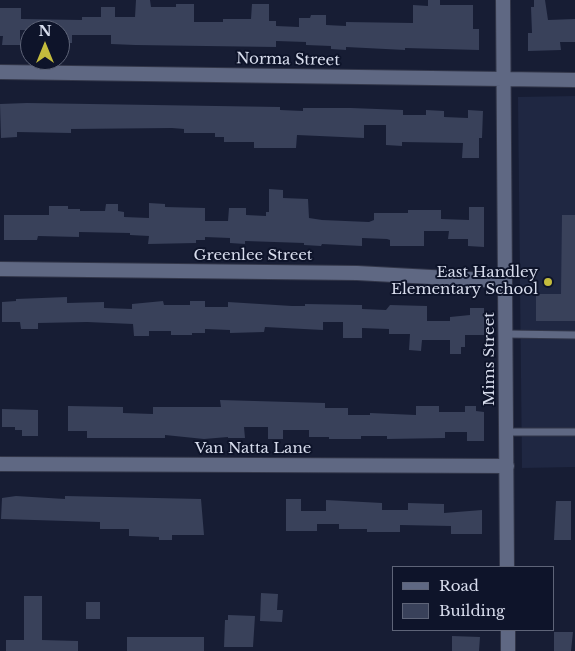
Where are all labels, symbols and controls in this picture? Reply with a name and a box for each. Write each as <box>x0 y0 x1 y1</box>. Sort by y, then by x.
north arrow <box>20 20 70 70</box>
text: N <box>38 22 52 40</box>
street label: Norma Street <box>236 50 340 70</box>
street label: Greenlee Street <box>193 247 313 265</box>
place label: East Handley Elementary School <box>391 264 538 299</box>
marker: East Handley Elementary School <box>542 276 554 288</box>
street label: Mims Street <box>481 312 499 406</box>
street label: Van Natta Lane <box>195 440 311 458</box>
legend <box>392 566 555 631</box>
text: Road <box>439 576 479 595</box>
text: Building <box>439 601 505 620</box>

